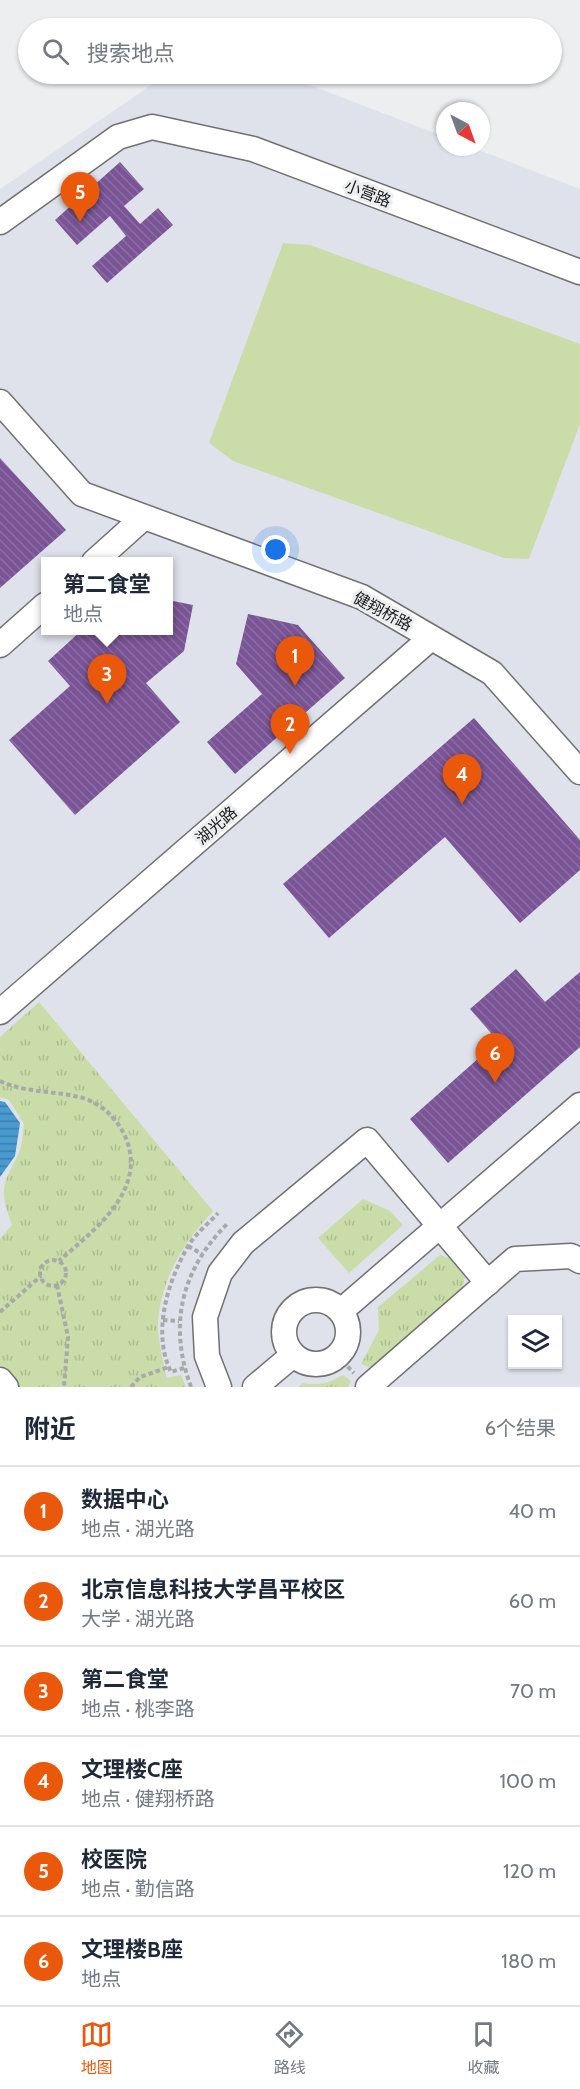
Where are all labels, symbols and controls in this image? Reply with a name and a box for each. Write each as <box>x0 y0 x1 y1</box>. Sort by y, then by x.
search box <box>18 18 562 84</box>
icon: search <box>39 35 72 68</box>
text: 搜索地点 <box>87 40 175 67</box>
north arrow <box>436 102 490 156</box>
pin: 5 <box>60 172 100 222</box>
street label: 小营路 <box>342 176 394 211</box>
your location <box>261 535 290 564</box>
popup <box>41 557 173 635</box>
text: 第二食堂 <box>63 571 151 598</box>
street label: 健翔桥路 <box>350 588 415 635</box>
text: 地点 <box>63 602 103 626</box>
pin: 1 <box>276 636 314 686</box>
pin: 3 <box>88 654 126 704</box>
pin: 2 <box>270 704 310 754</box>
pin: 4 <box>442 754 482 804</box>
street label: 湖光路 <box>192 802 241 848</box>
pin: 6 <box>476 1034 514 1083</box>
map controls <box>508 1315 562 1369</box>
button: layers <box>508 1315 562 1369</box>
text: 附近 <box>24 1413 76 1445</box>
text: 6个结果 <box>485 1416 556 1440</box>
text: 数据中心 <box>81 1486 169 1513</box>
text: 1 <box>40 1499 47 1523</box>
text: 40 m <box>508 1499 556 1523</box>
text: 地点 · 湖光路 <box>81 1517 195 1541</box>
text: 北京信息科技大学昌平校区 <box>81 1576 345 1603</box>
text: 2 <box>38 1589 49 1613</box>
text: 60 m <box>509 1589 556 1613</box>
text: 大学 · 湖光路 <box>81 1607 195 1631</box>
text: 第二食堂 <box>81 1666 169 1693</box>
text: 3 <box>38 1679 49 1703</box>
text: 70 m <box>510 1679 556 1703</box>
text: 地点 · 桃李路 <box>81 1697 195 1721</box>
text: 文理楼C座 <box>81 1756 182 1783</box>
text: 4 <box>37 1769 50 1793</box>
text: 100 m <box>500 1769 556 1793</box>
text: 地点 · 健翔桥路 <box>81 1787 215 1811</box>
text: 校医院 <box>81 1846 147 1873</box>
text: 5 <box>38 1859 49 1883</box>
text: 120 m <box>503 1859 556 1883</box>
text: 地点 · 勤信路 <box>81 1877 195 1901</box>
text: 文理楼B座 <box>81 1936 183 1963</box>
text: 6 <box>38 1949 49 1973</box>
text: 180 m <box>501 1949 556 1973</box>
text: 地点 <box>81 1967 121 1991</box>
tab: 地图 <box>80 2018 113 2078</box>
tab: 路线 <box>273 2018 306 2078</box>
tab: 收藏 <box>467 2018 500 2078</box>

